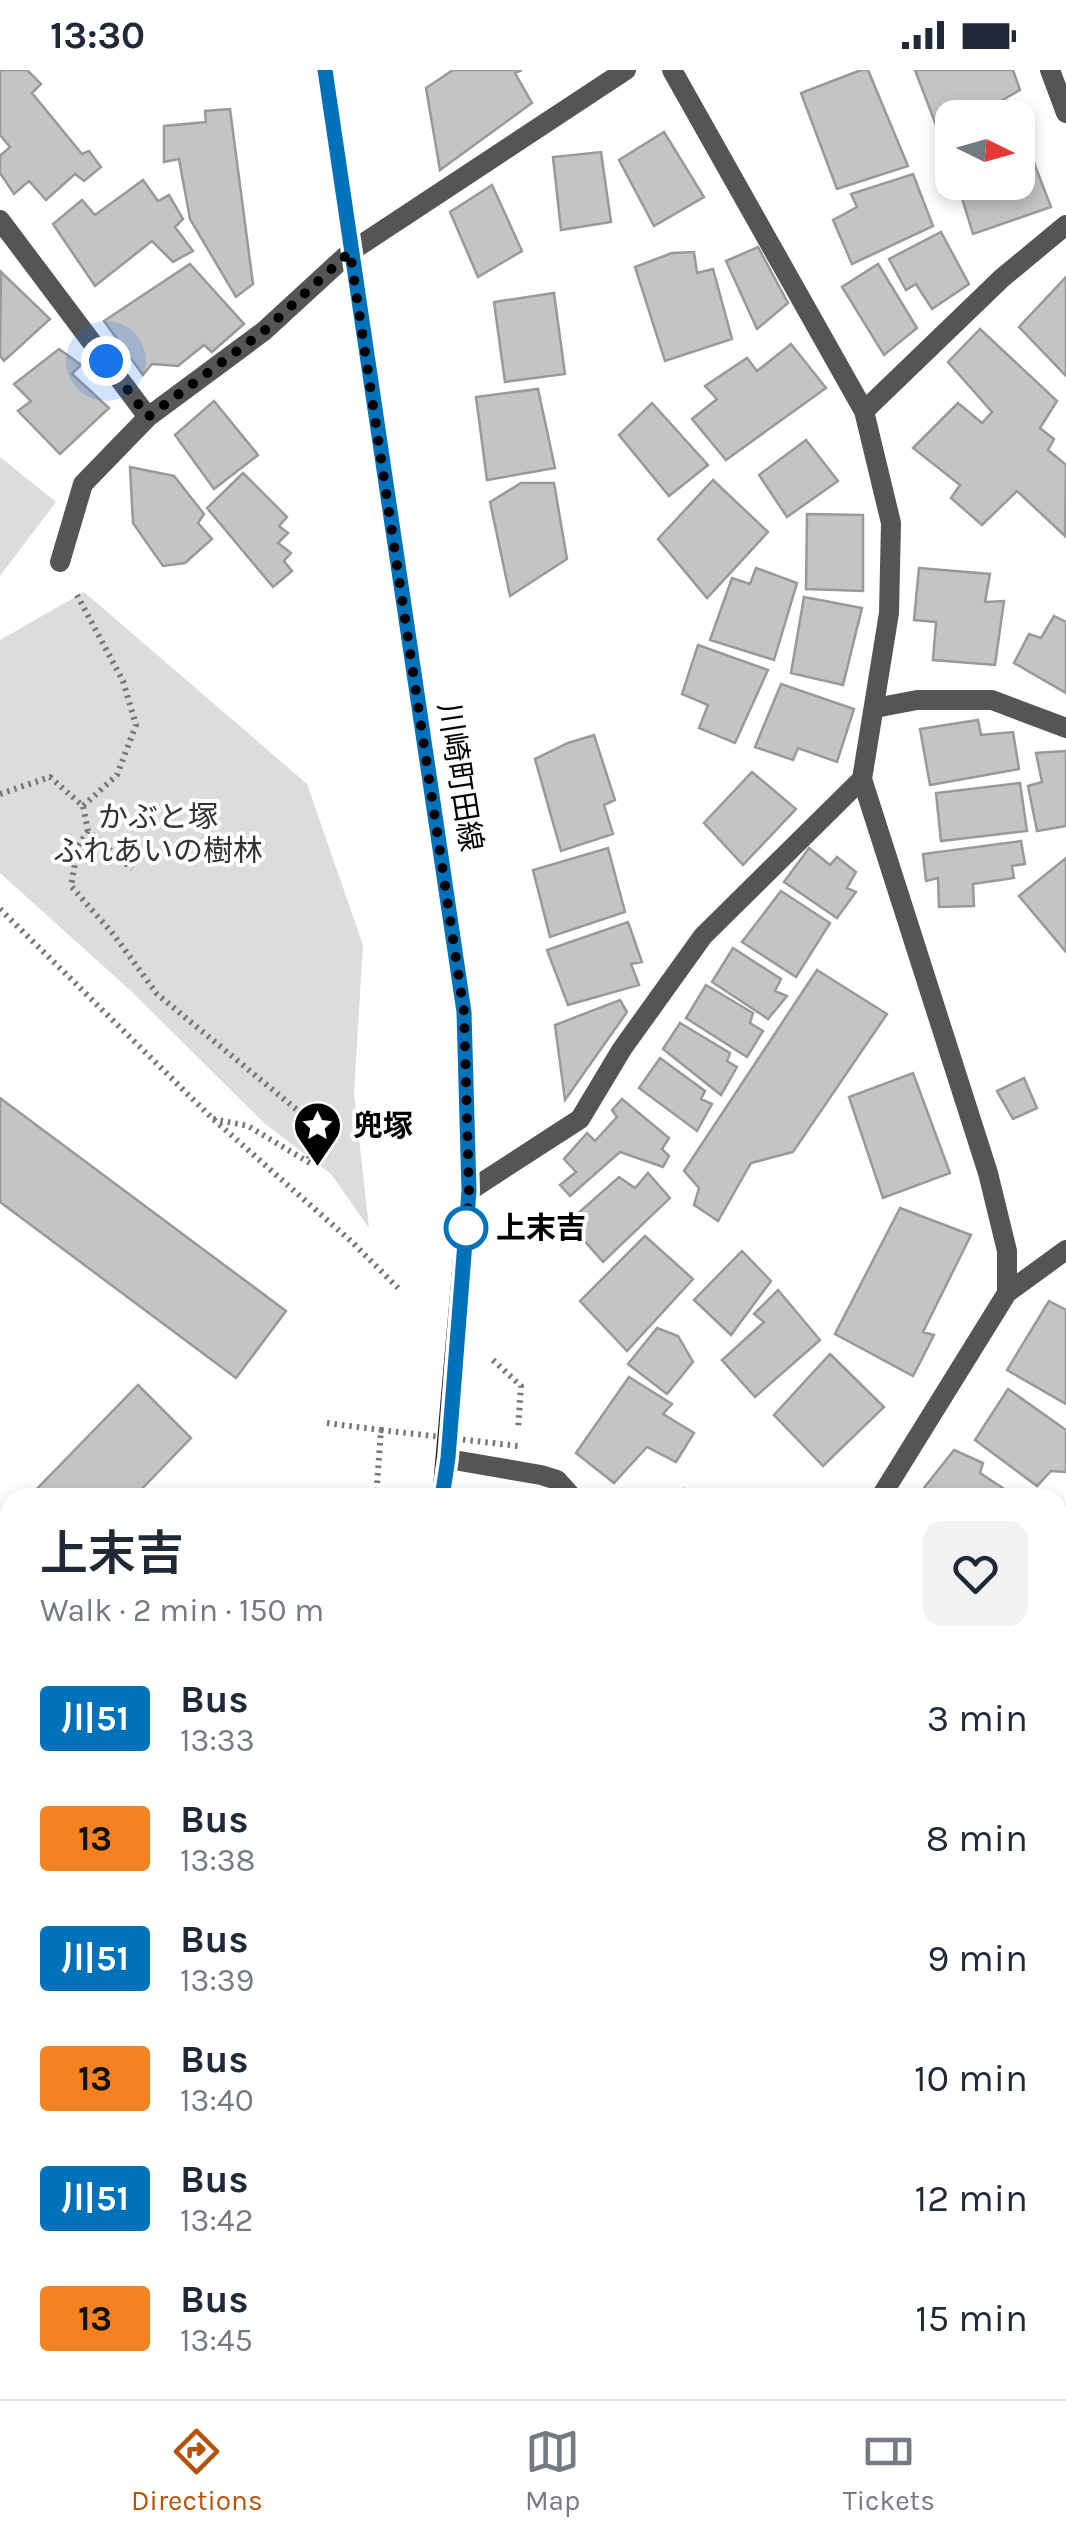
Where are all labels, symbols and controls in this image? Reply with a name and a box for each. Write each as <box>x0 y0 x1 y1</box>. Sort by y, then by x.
text: 13:30 <box>50 13 145 58</box>
north arrow <box>935 100 1035 200</box>
map controls <box>935 100 1035 200</box>
your location <box>81 336 131 386</box>
street label: 川崎町田線 <box>430 700 490 854</box>
park label: かぶと塚 ふれあいの樹林 <box>53 799 263 869</box>
place icon: 兜塚 <box>292 1100 344 1168</box>
place label: 兜塚 <box>353 1108 413 1144</box>
marker: 上末吉 <box>445 1207 487 1249</box>
place label: 上末吉 <box>496 1210 586 1246</box>
button: heart <box>923 1521 1028 1626</box>
text: 上末吉 <box>40 1526 184 1582</box>
text: Walk · 2 min · 150 m <box>40 1592 324 1629</box>
text: Bus <box>180 1677 249 1722</box>
text: 3 min <box>927 1696 1028 1741</box>
text: 川51 <box>61 1698 129 1739</box>
text: 13:33 <box>180 1722 255 1759</box>
text: Bus <box>180 1797 249 1842</box>
text: 8 min <box>926 1816 1028 1861</box>
text: 13 <box>78 1818 112 1859</box>
text: 13:38 <box>180 1842 255 1879</box>
text: Bus <box>180 1917 249 1962</box>
text: 9 min <box>927 1936 1028 1981</box>
text: 川51 <box>61 1938 129 1979</box>
text: 13:39 <box>180 1962 254 1999</box>
text: Bus <box>180 2037 249 2082</box>
text: 10 min <box>914 2056 1028 2101</box>
text: 13 <box>78 2058 112 2099</box>
text: 13:40 <box>180 2082 254 2119</box>
text: Bus <box>180 2157 249 2202</box>
text: 12 min <box>915 2176 1028 2221</box>
text: 川51 <box>61 2178 129 2219</box>
text: 13:42 <box>180 2202 253 2239</box>
text: Bus <box>180 2277 249 2322</box>
text: 15 min <box>915 2296 1028 2341</box>
text: 13 <box>78 2298 112 2339</box>
text: 13:45 <box>180 2322 253 2359</box>
tab: Directions <box>131 2424 263 2517</box>
tab: Map <box>525 2424 580 2517</box>
tab: Tickets <box>843 2424 935 2517</box>

